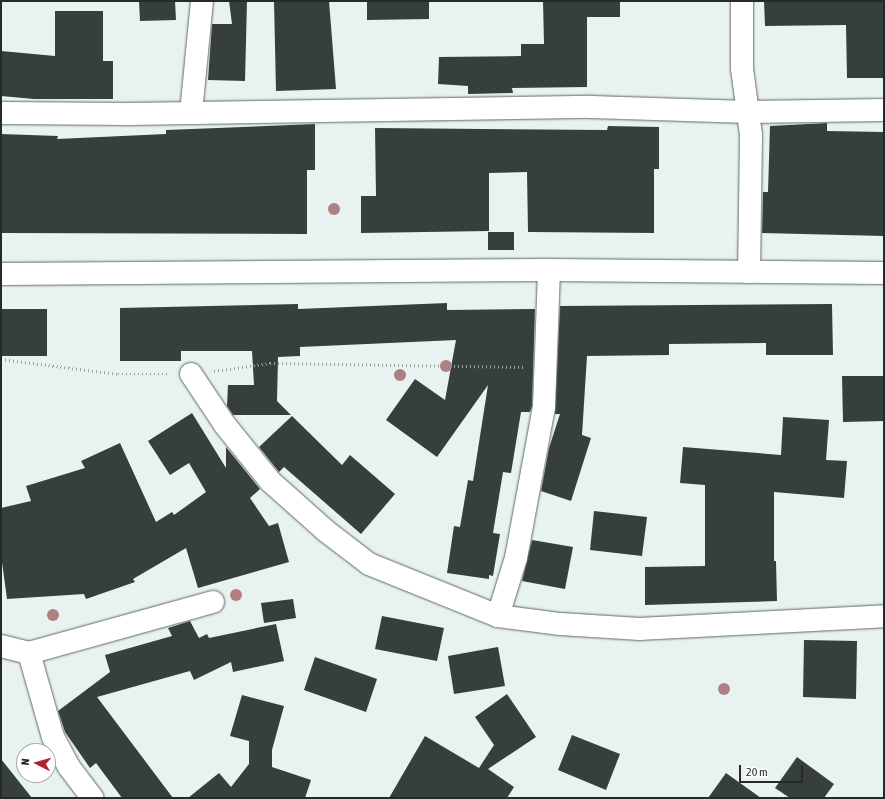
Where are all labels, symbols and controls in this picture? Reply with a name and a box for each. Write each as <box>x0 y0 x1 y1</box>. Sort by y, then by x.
north arrow <box>16 743 56 783</box>
scale bar <box>741 757 805 783</box>
text: N <box>19 758 31 766</box>
text: 20 m <box>746 765 768 779</box>

